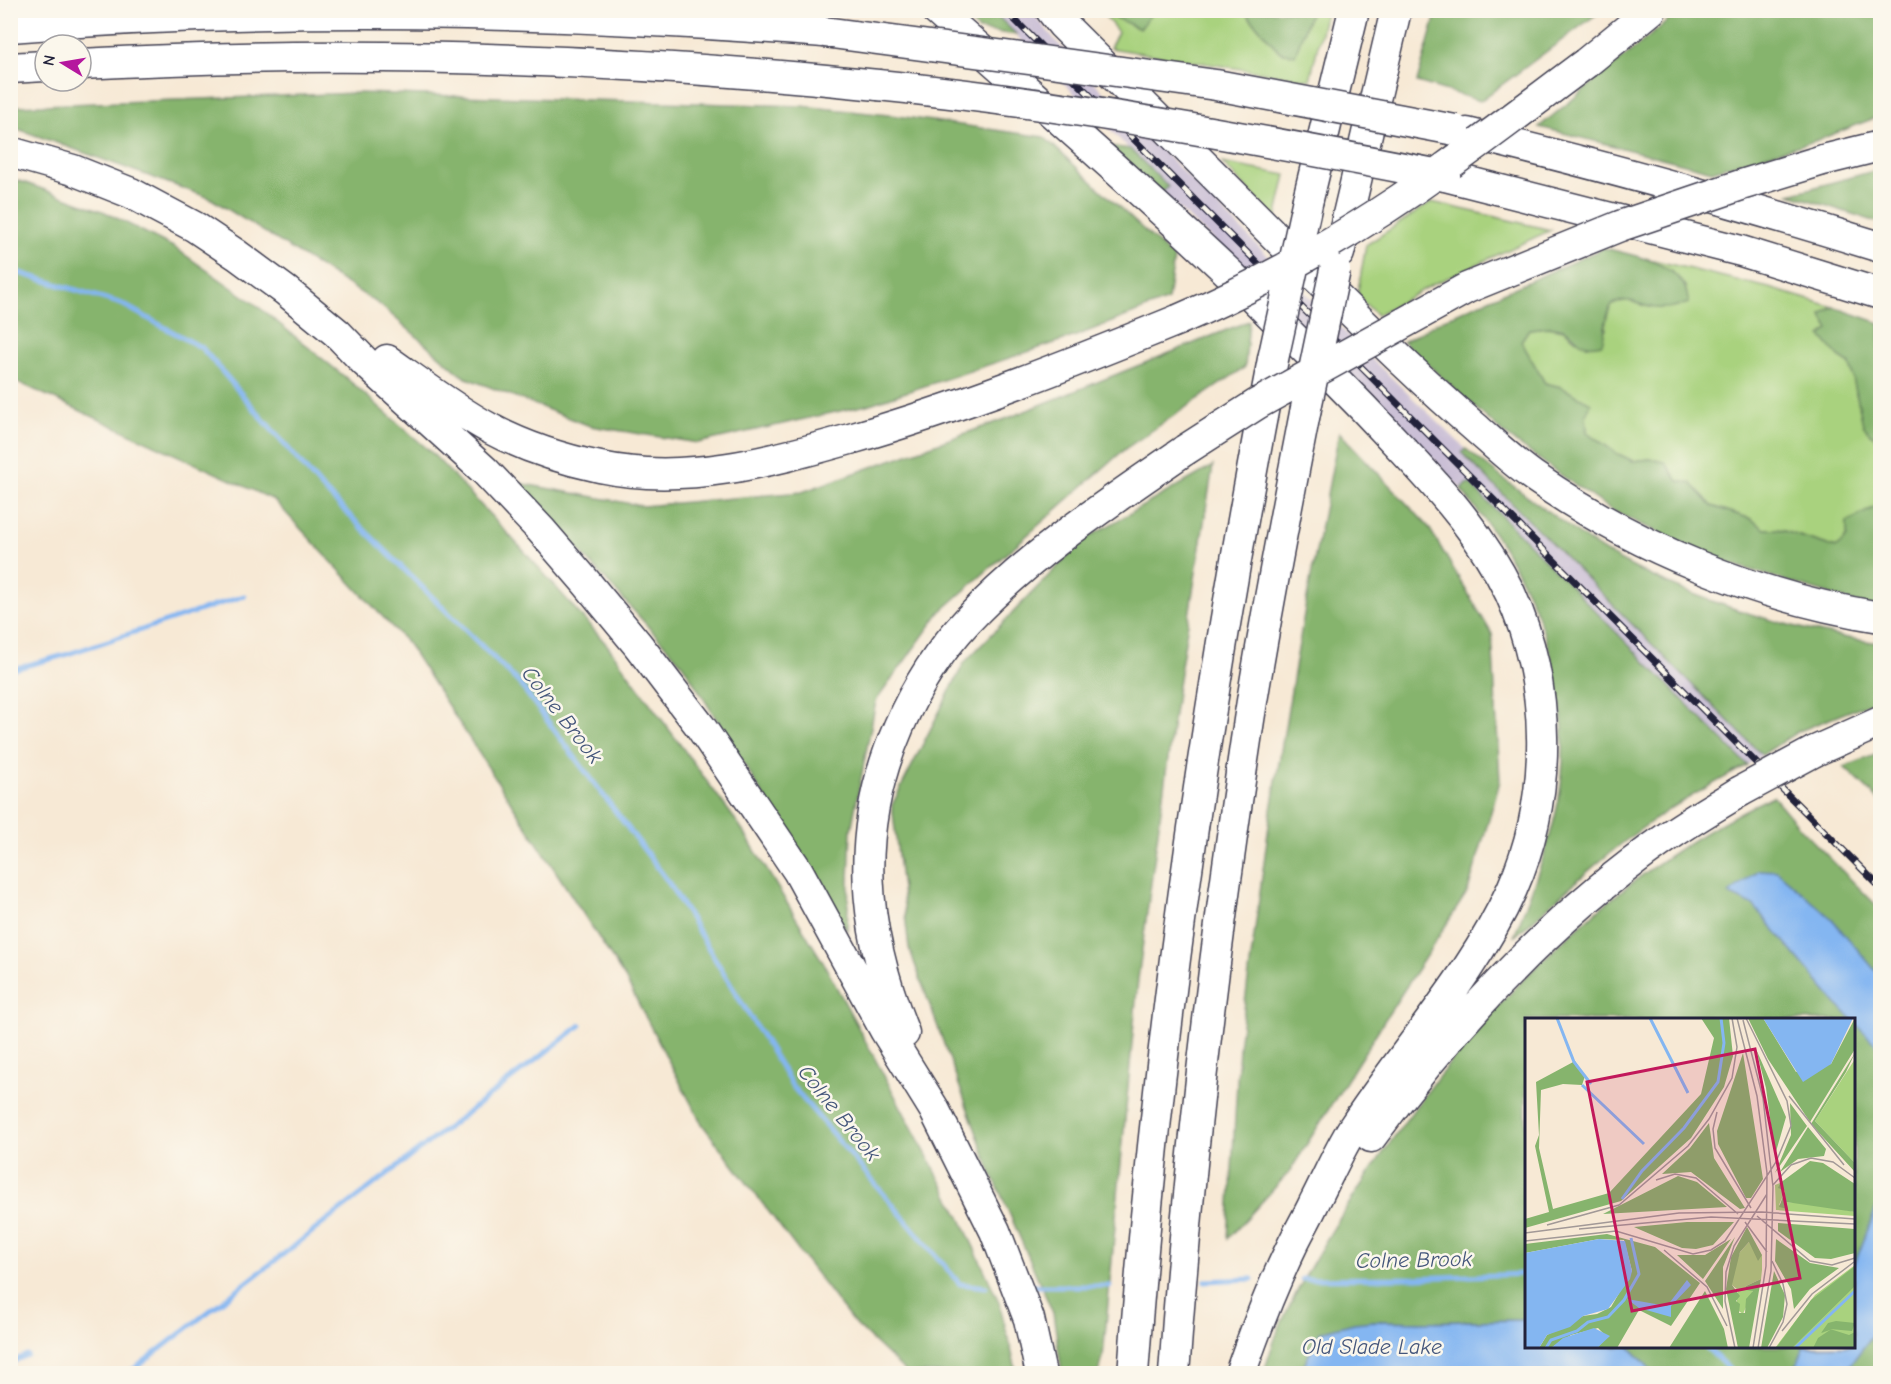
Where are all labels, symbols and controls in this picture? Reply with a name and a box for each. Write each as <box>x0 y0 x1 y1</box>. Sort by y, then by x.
north arrow <box>33 33 93 93</box>
text: N <box>39 53 59 67</box>
water label: Colne Brook <box>516 661 608 769</box>
inset map <box>1525 1018 1855 1348</box>
water label: Colne Brook <box>792 1060 886 1167</box>
water label: Colne Brook <box>1356 1246 1473 1274</box>
water label: Old Slade Lake <box>1302 1334 1442 1360</box>

